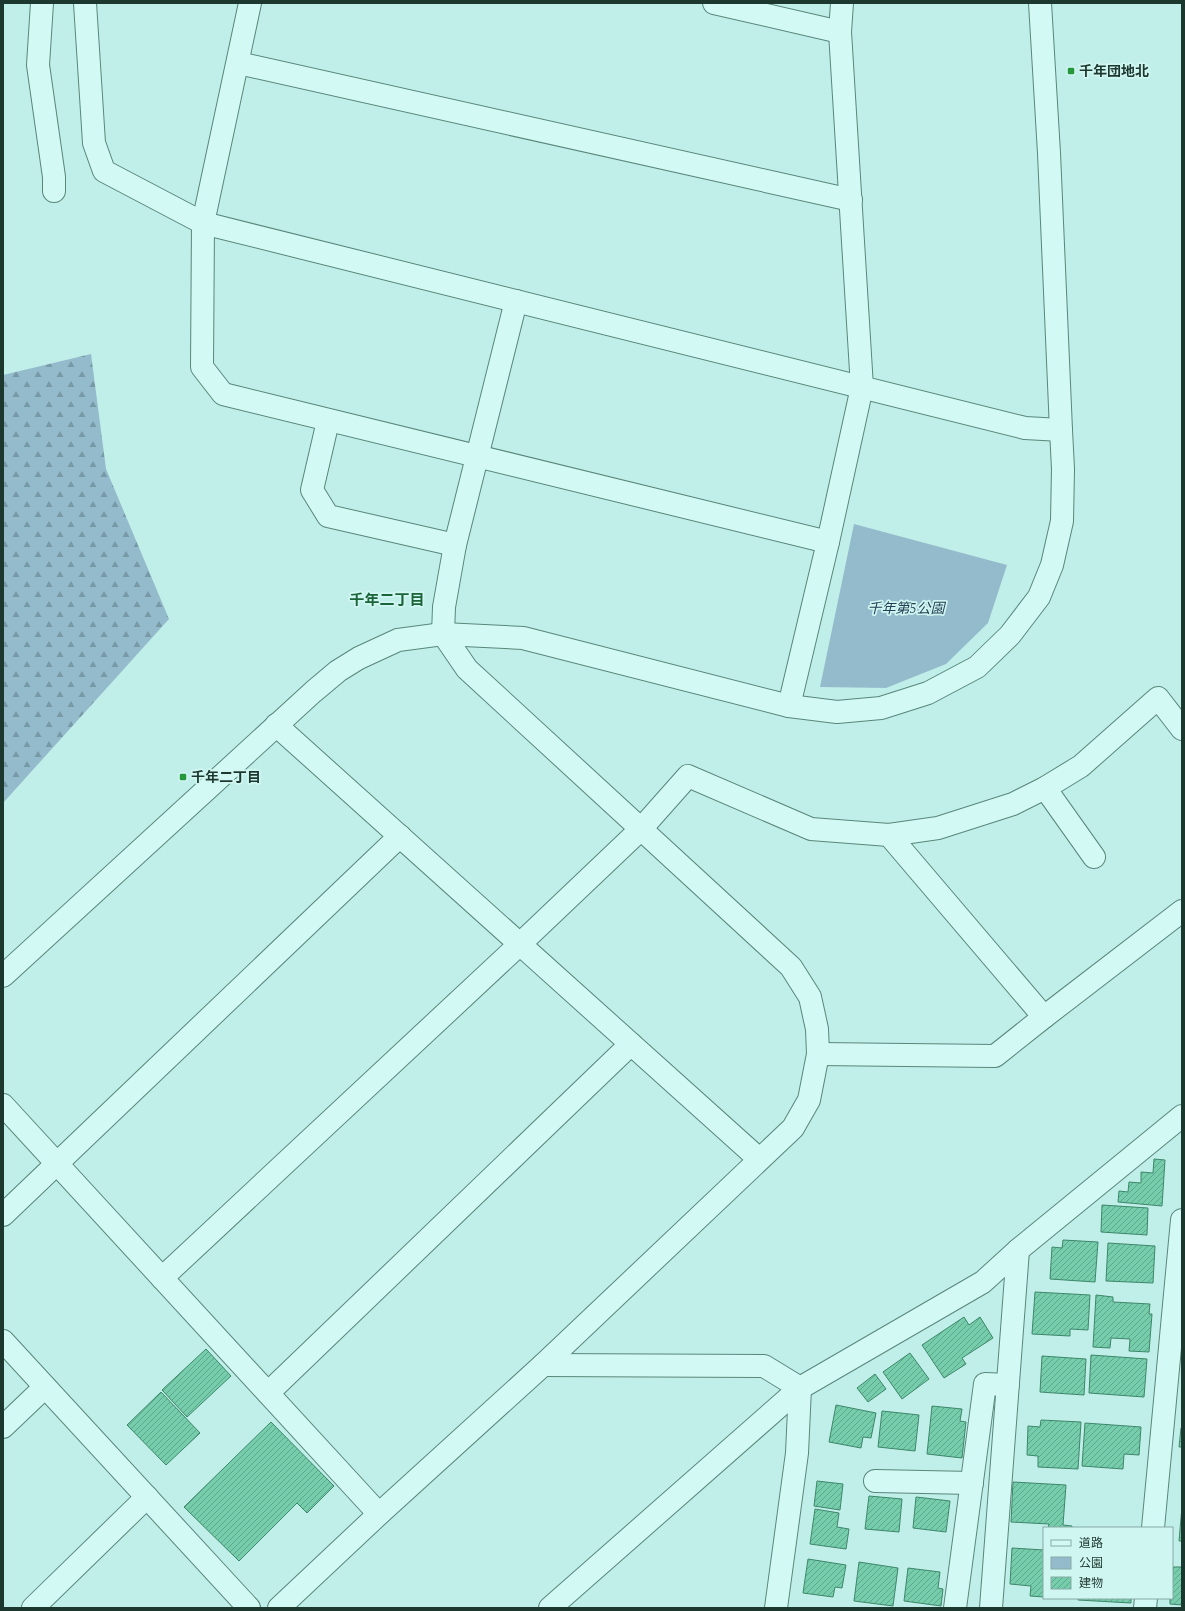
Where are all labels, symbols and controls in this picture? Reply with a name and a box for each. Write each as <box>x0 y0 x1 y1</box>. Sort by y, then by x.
place label: 千年団地北 <box>1079 61 1149 82</box>
marker: 千年団地北 <box>1066 66 1076 76</box>
district label: 千年二丁目 <box>349 589 425 612</box>
park label: 千年第5公園 <box>868 598 946 619</box>
place label: 千年二丁目 <box>191 767 261 788</box>
marker: 千年二丁目 <box>178 772 188 782</box>
legend <box>1043 1527 1173 1599</box>
text: 道路 <box>1079 1534 1103 1553</box>
text: 公園 <box>1079 1554 1103 1573</box>
text: 建物 <box>1079 1574 1103 1593</box>

